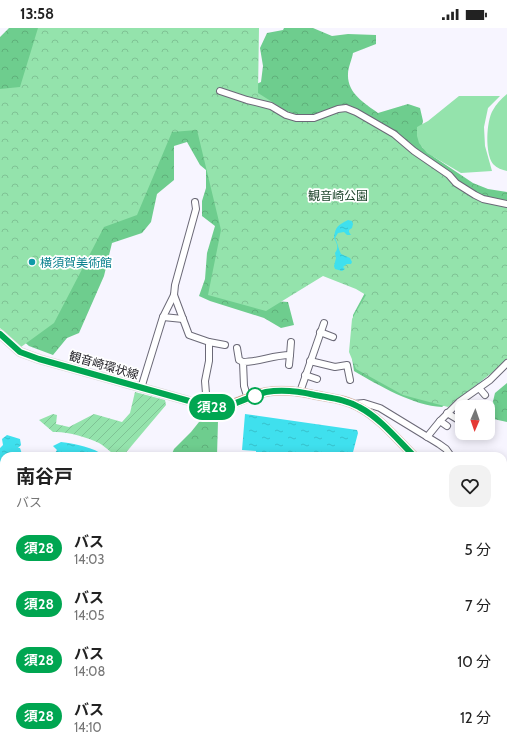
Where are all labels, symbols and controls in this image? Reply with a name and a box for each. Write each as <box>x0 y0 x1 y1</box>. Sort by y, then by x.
text: 13:58 <box>20 5 54 23</box>
park label: 観音崎公園 <box>308 188 368 203</box>
place label: 横須賀美術館 <box>40 255 112 270</box>
marker: 横須賀美術館 <box>27 257 37 267</box>
street label: 観音崎環状線 <box>67 348 141 382</box>
unlabelled marker <box>246 387 264 405</box>
line badge: 須28 <box>189 394 235 420</box>
text: 須28 <box>197 398 227 416</box>
north arrow <box>455 400 495 440</box>
map controls <box>455 400 495 440</box>
text: 南谷戸 <box>16 465 73 488</box>
button: heart <box>449 465 491 507</box>
text: バス <box>16 494 42 510</box>
text: バス <box>74 533 104 551</box>
text: 須28 <box>24 539 54 557</box>
text: 5 分 <box>465 541 491 559</box>
text: 14:03 <box>74 551 104 567</box>
text: バス <box>74 589 104 607</box>
text: 須28 <box>24 595 54 613</box>
text: 7 分 <box>465 597 491 615</box>
text: 14:05 <box>74 607 104 623</box>
text: バス <box>74 645 104 663</box>
text: 須28 <box>24 651 54 669</box>
text: 10 分 <box>457 653 491 671</box>
text: 14:08 <box>74 663 105 679</box>
text: バス <box>74 701 104 719</box>
text: 須28 <box>24 707 54 725</box>
text: 12 分 <box>460 709 491 727</box>
text: 14:10 <box>74 719 102 735</box>

